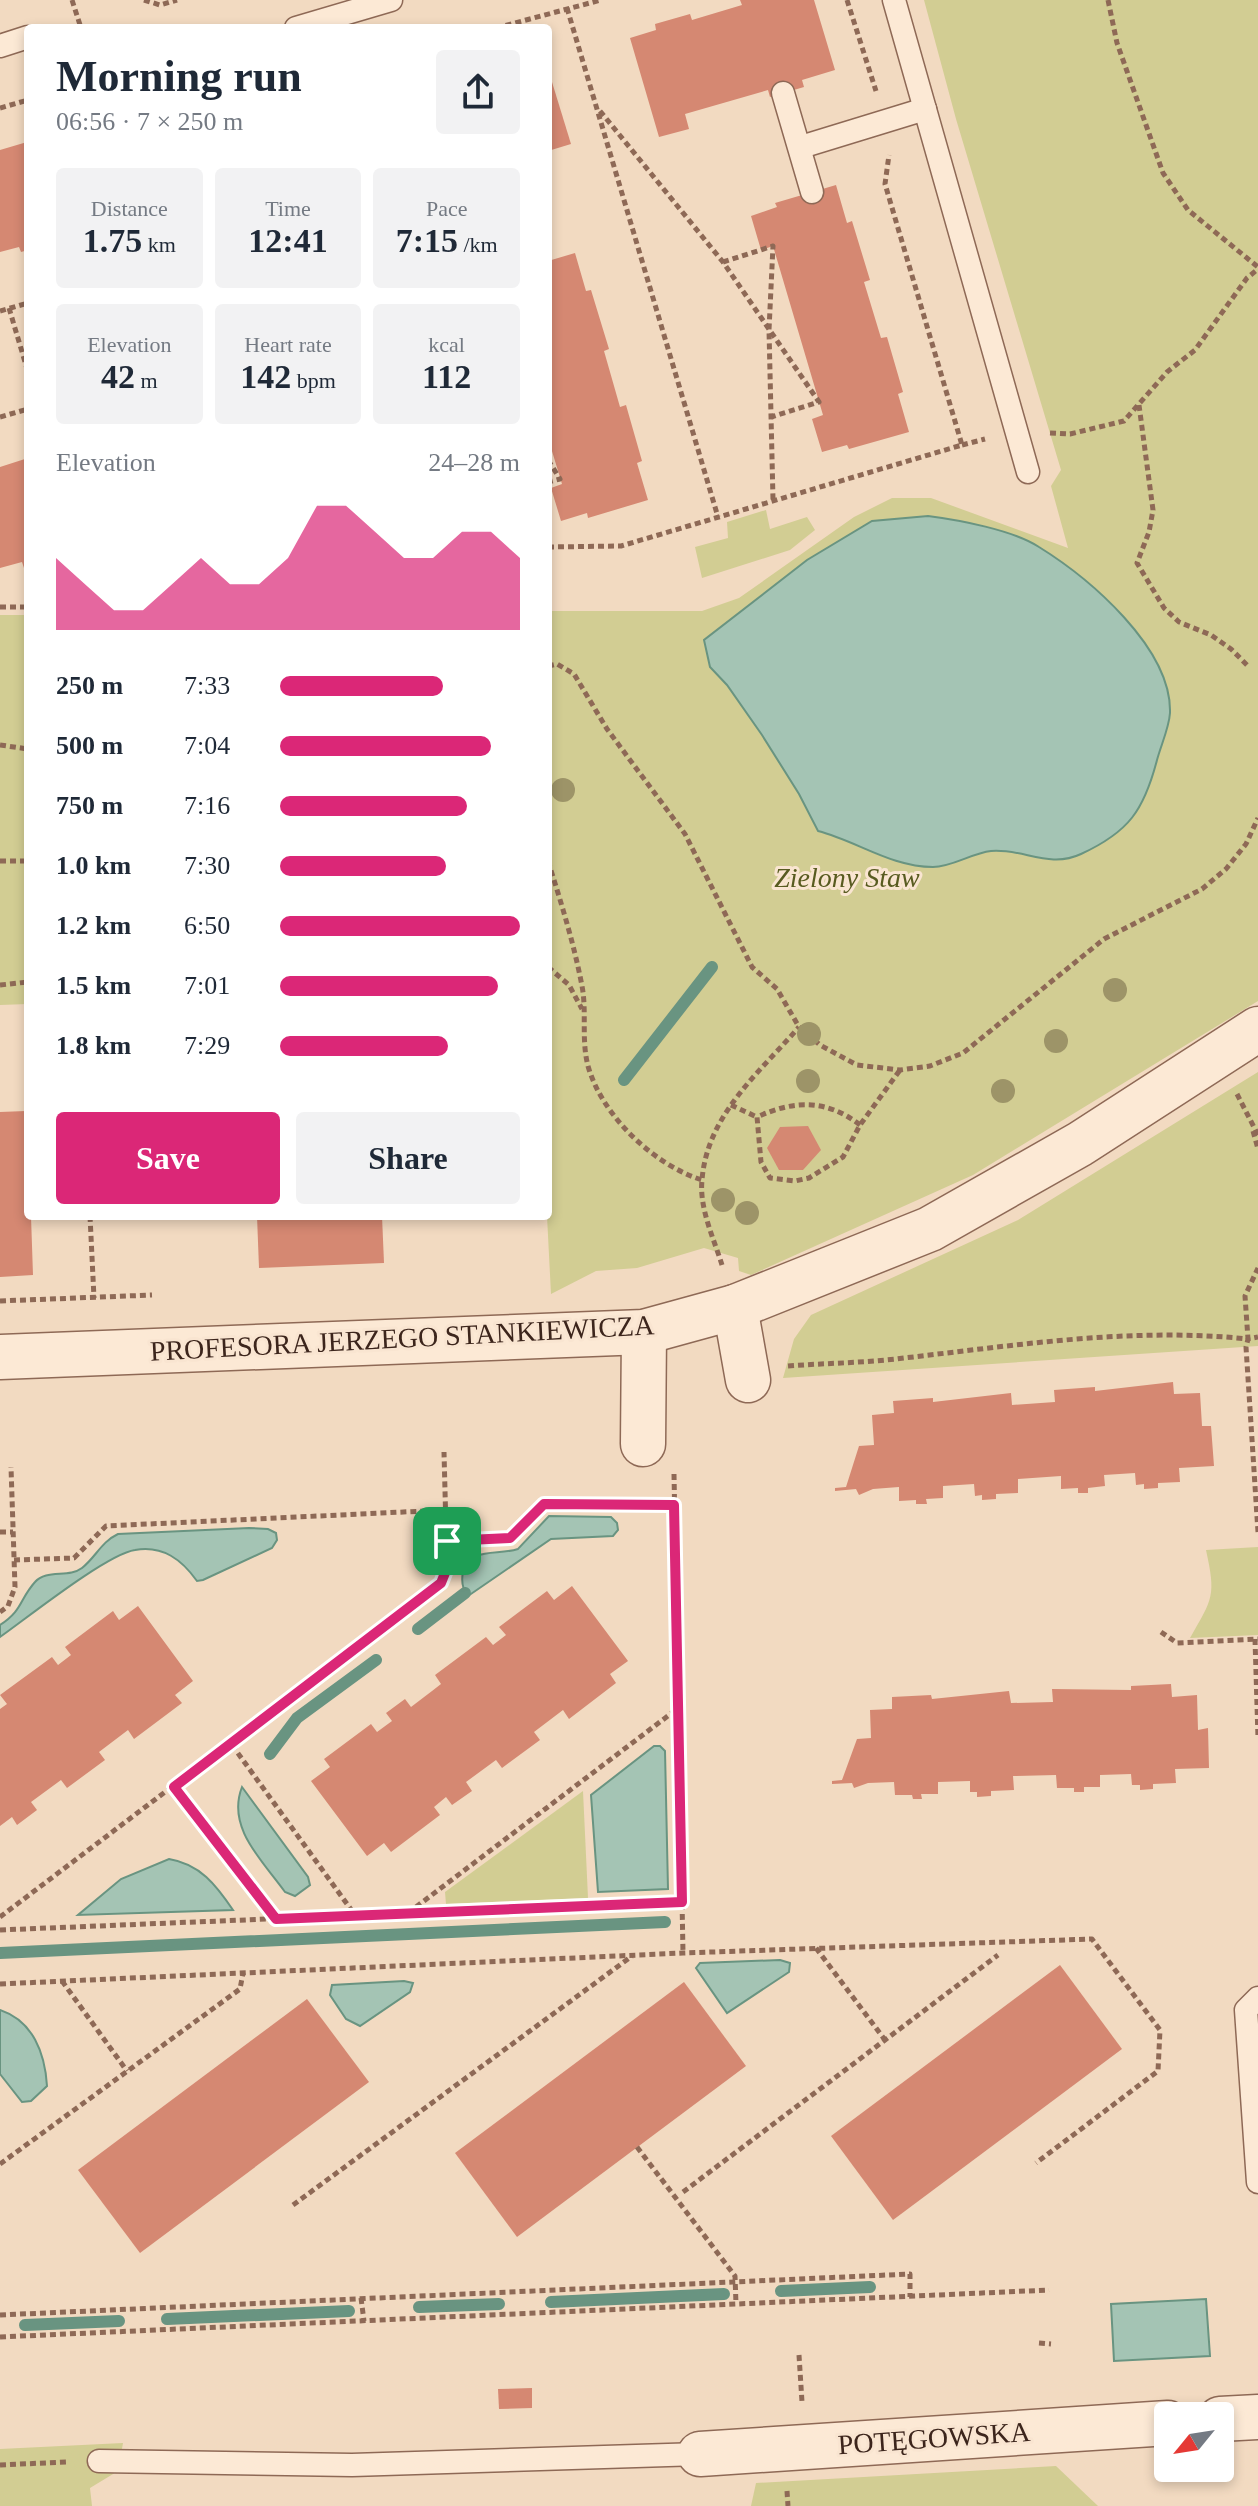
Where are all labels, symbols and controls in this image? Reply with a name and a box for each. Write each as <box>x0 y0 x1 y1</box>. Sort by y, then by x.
button: share <box>436 50 520 134</box>
text: Morning run <box>56 52 302 101</box>
text: 06:56 · 7 × 250 m <box>56 107 243 136</box>
text: Distance <box>91 196 168 221</box>
text: Time <box>265 196 311 221</box>
text: Pace <box>426 196 467 221</box>
text: 1.75 <box>83 222 142 259</box>
text: 12:41 <box>248 222 328 259</box>
text: 7:15 <box>396 222 458 259</box>
text: km <box>142 232 176 257</box>
text: /km <box>458 232 498 257</box>
text: Elevation <box>87 332 171 357</box>
text: Heart rate <box>244 332 332 357</box>
text: kcal <box>428 332 465 357</box>
text: 42 <box>101 358 135 395</box>
text: 142 <box>240 358 291 395</box>
text: 112 <box>422 358 471 395</box>
text: m <box>135 368 158 393</box>
text: bpm <box>291 368 336 393</box>
text: Elevation <box>56 448 156 477</box>
text: 24–28 m <box>428 448 520 477</box>
text: 250 m <box>56 671 123 700</box>
text: 7:33 <box>184 671 230 700</box>
text: 500 m <box>56 731 123 760</box>
text: 7:04 <box>184 731 230 760</box>
text: 750 m <box>56 791 123 820</box>
text: 7:16 <box>184 791 230 820</box>
text: 1.0 km <box>56 851 131 880</box>
text: 7:30 <box>184 851 230 880</box>
park label: Zielony Staw <box>774 862 920 893</box>
text: 1.2 km <box>56 911 131 940</box>
text: 6:50 <box>184 911 230 940</box>
text: 1.5 km <box>56 971 131 1000</box>
text: 7:01 <box>184 971 230 1000</box>
text: 1.8 km <box>56 1031 131 1060</box>
text: 7:29 <box>184 1031 230 1060</box>
button: Save <box>56 1112 280 1204</box>
button: Share <box>296 1112 520 1204</box>
street label: PROFESORA JERZEGO STANKIEWICZA <box>149 1309 656 1367</box>
pin <box>413 1507 481 1575</box>
icon: arrive <box>425 1519 469 1563</box>
north arrow <box>1154 2402 1234 2482</box>
map controls <box>1154 2402 1234 2482</box>
street label: POTĘGOWSKA <box>837 2416 1032 2460</box>

